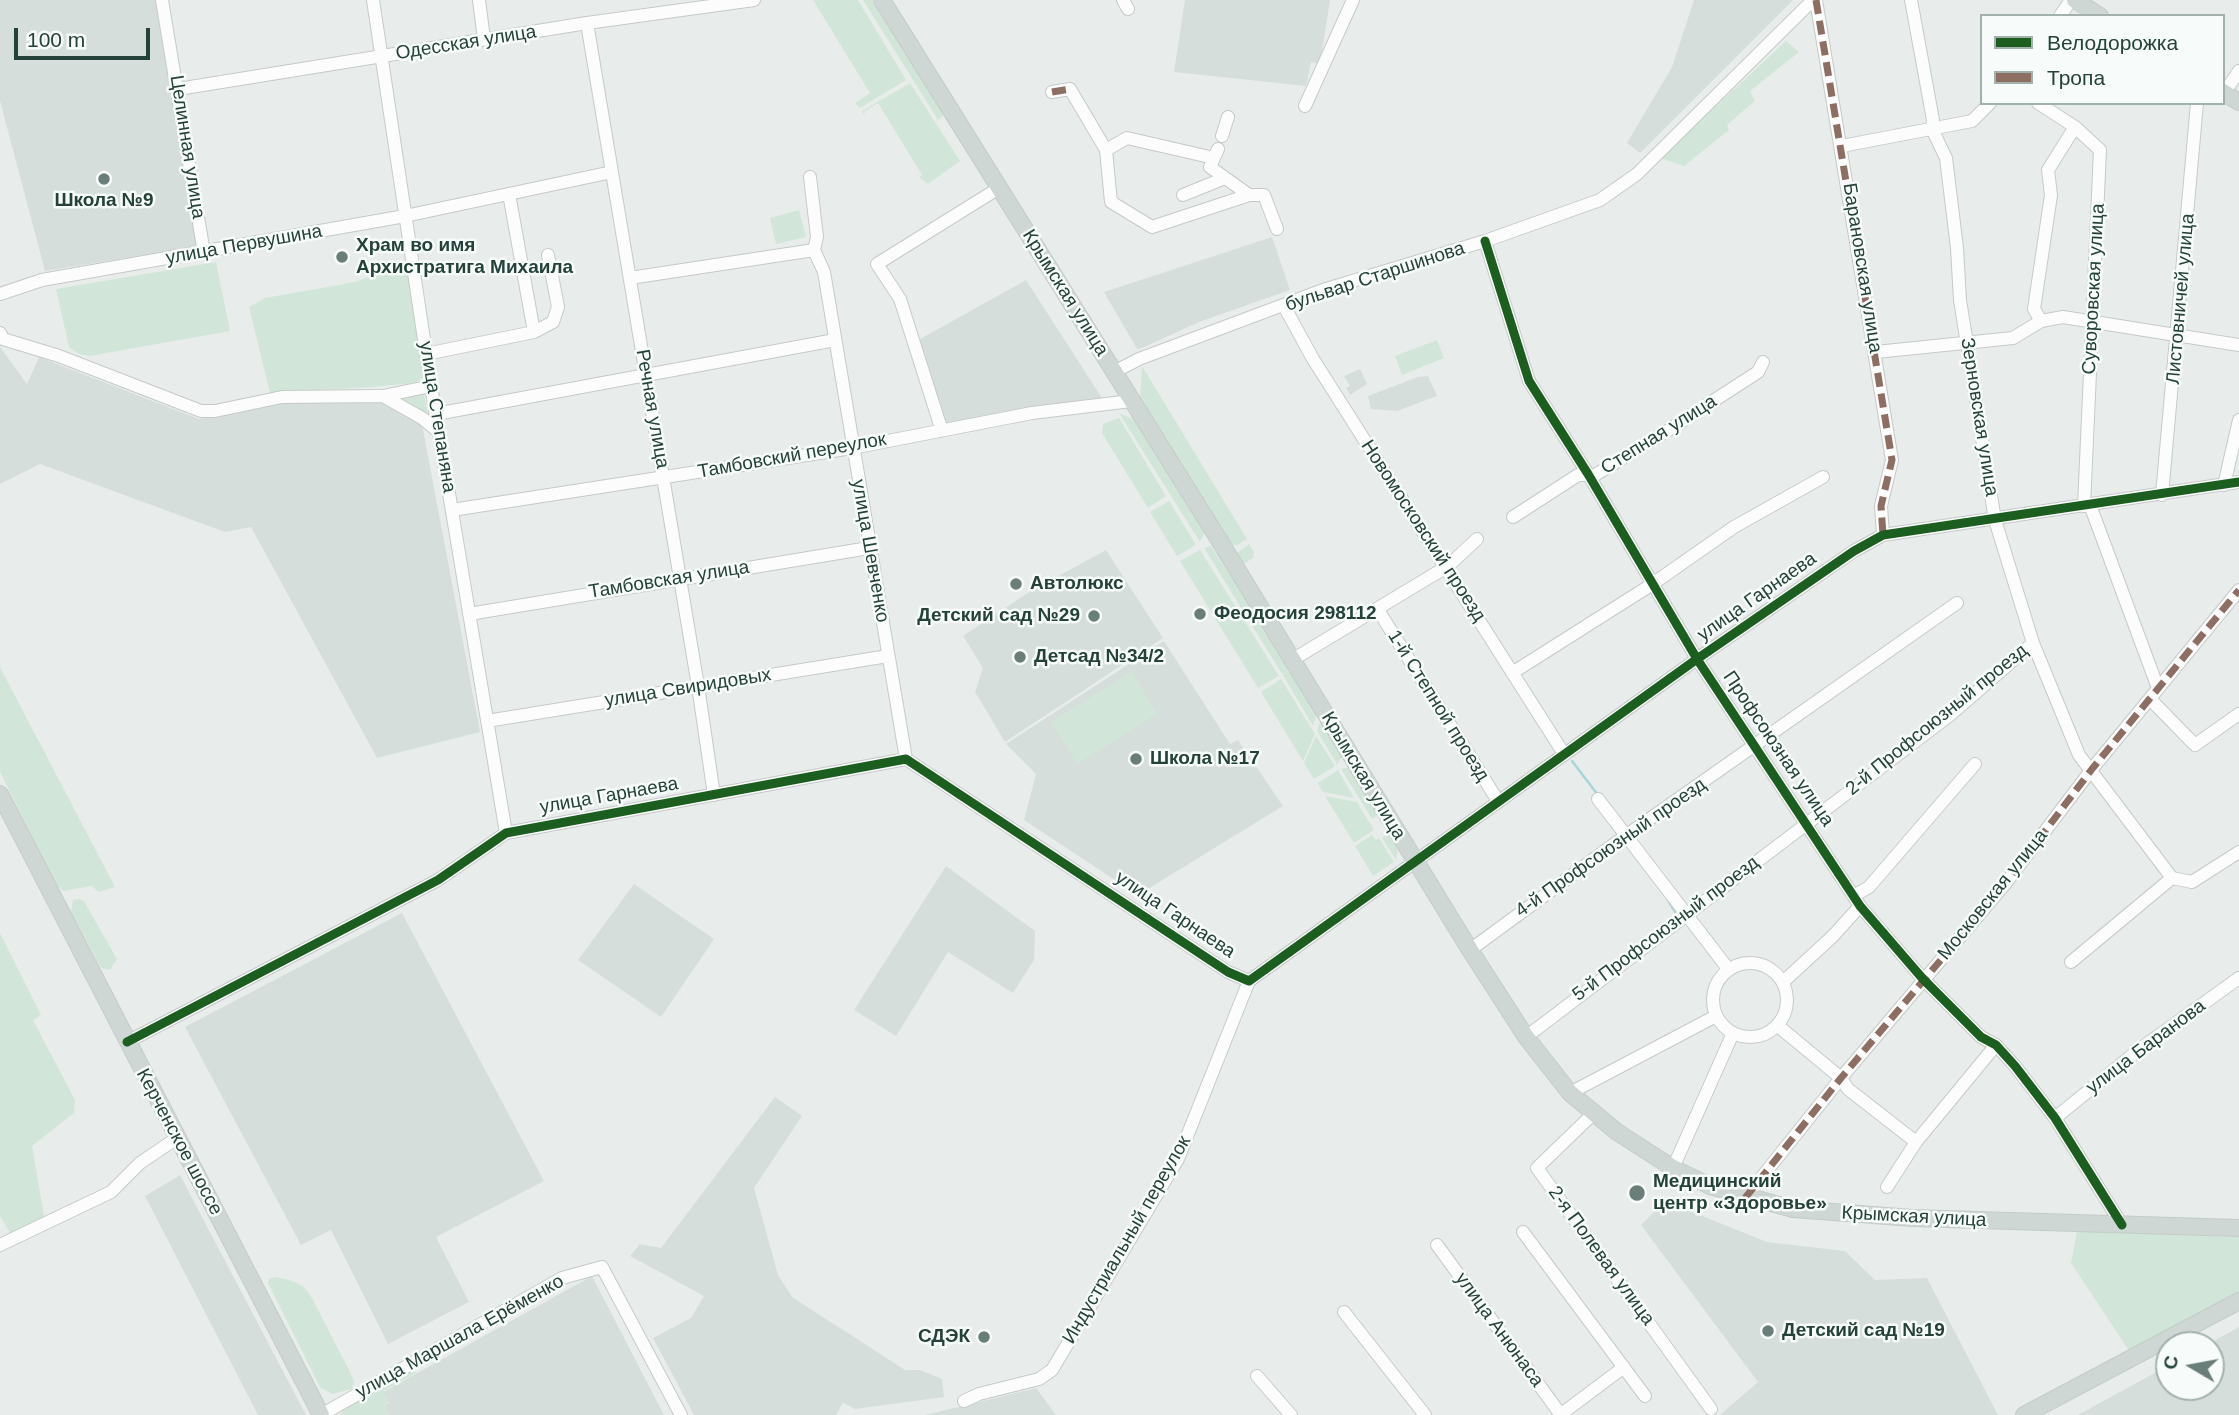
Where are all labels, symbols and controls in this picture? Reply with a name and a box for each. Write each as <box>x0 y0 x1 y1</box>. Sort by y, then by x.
scale bar <box>18 14 154 58</box>
legend <box>1980 14 2225 105</box>
street label: Одесская улица <box>394 21 538 65</box>
text: 100 m <box>27 28 85 51</box>
text: Велодорожка <box>2047 31 2178 54</box>
text: Тропа <box>2047 66 2105 89</box>
street label: Целинная улица <box>164 74 210 220</box>
marker: Школа №9 <box>96 171 112 187</box>
street label: Барановская улица <box>1837 181 1887 355</box>
place label: Школа №9 <box>54 190 154 212</box>
street label: Суворовская улица <box>2078 203 2110 375</box>
street label: Листовничей улица <box>2162 213 2200 385</box>
street label: улица Первушина <box>164 220 324 270</box>
street label: Крымская улица <box>1017 225 1113 361</box>
place label: Храм во имя Архистратига Михаила <box>356 235 573 279</box>
street label: бульвар Старшинова <box>1282 237 1468 317</box>
marker: Храм во имя Архистратига Михаила <box>334 249 350 265</box>
street label: Зерновская улица <box>1955 336 2003 498</box>
street label: улица Степаняна <box>414 340 460 494</box>
street label: Речная улица <box>630 348 674 470</box>
street label: Степная улица <box>1597 390 1721 480</box>
street label: Тамбовский переулок <box>696 428 888 484</box>
street label: Новомосковский проезд <box>1356 436 1490 626</box>
street label: улица Шевченко <box>846 478 894 624</box>
street label: улица Гарнаева <box>1693 548 1821 646</box>
street label: Тамбовская улица <box>587 556 751 604</box>
place label: Автолюкс <box>1030 573 1123 595</box>
marker: Автолюкс <box>1008 576 1024 592</box>
place label: Феодосия 298112 <box>1214 603 1377 625</box>
place label: Детский сад №29 <box>917 605 1080 627</box>
marker: Феодосия 298112 <box>1192 606 1208 622</box>
marker: Детский сад №29 <box>1086 608 1102 624</box>
street label: 1-й Степной проезд <box>1382 626 1494 786</box>
street label: 2-й Профсоюзный проезд <box>1841 640 2033 800</box>
place label: Детсад №34/2 <box>1034 646 1164 668</box>
marker: Детсад №34/2 <box>1012 649 1028 665</box>
street label: улица Свиридовых <box>603 664 773 712</box>
street label: Профсоюзная улица <box>1718 667 1838 831</box>
street label: Крымская улица <box>1316 708 1410 844</box>
place label: Школа №17 <box>1150 748 1260 770</box>
marker: Школа №17 <box>1128 751 1144 767</box>
street label: улица Гарнаева <box>538 773 680 819</box>
street label: 4-й Профсоюзный проезд <box>1511 773 1711 923</box>
street label: Московская улица <box>1933 825 2053 965</box>
street label: 5-й Профсоюзный проезд <box>1568 851 1764 1007</box>
street label: улица Гарнаева <box>1111 866 1239 964</box>
street label: улица Баранова <box>2082 995 2210 1099</box>
street label: Керченское шоссе <box>131 1065 227 1219</box>
street label: Индустриальный переулок <box>1058 1132 1196 1348</box>
place label: Медицинский центр «Здоровье» <box>1653 1171 1827 1215</box>
street label: 2-я Полевая улица <box>1543 1182 1659 1330</box>
marker: Медицинский центр «Здоровье» <box>1627 1183 1647 1203</box>
street label: Крымская улица <box>1841 1202 1987 1232</box>
street label: улица Анюнаса <box>1450 1268 1548 1392</box>
street label: улица Маршала Ерёменко <box>352 1270 568 1404</box>
place label: Детский сад №19 <box>1782 1320 1945 1342</box>
marker: Детский сад №19 <box>1760 1323 1776 1339</box>
place label: СДЭК <box>918 1326 970 1348</box>
marker: СДЭК <box>976 1329 992 1345</box>
north arrow <box>2155 1331 2225 1401</box>
text: С <box>2159 1354 2182 1371</box>

